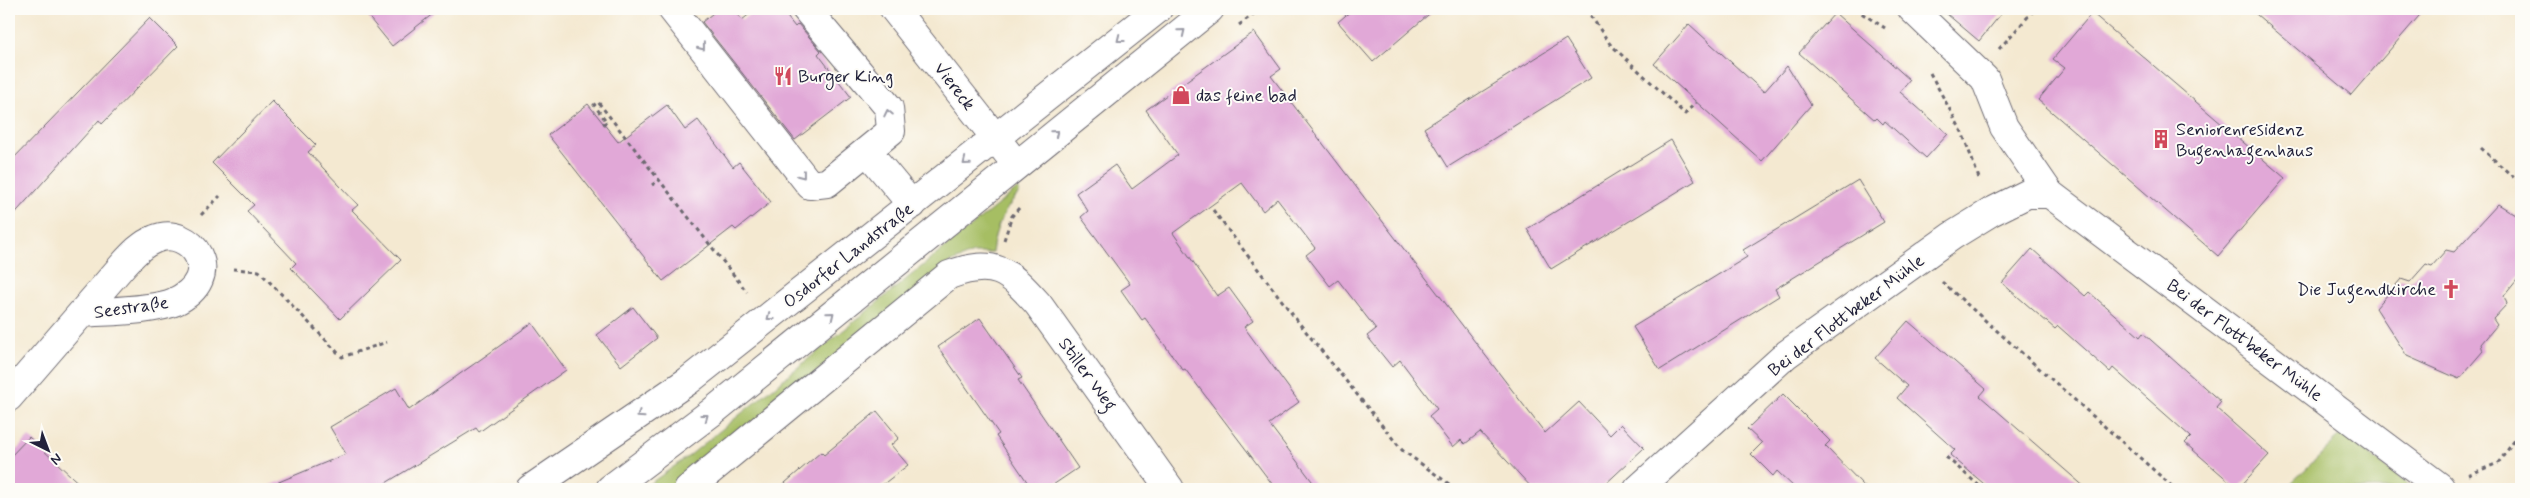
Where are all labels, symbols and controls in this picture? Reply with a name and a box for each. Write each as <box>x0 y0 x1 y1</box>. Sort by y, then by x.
one-way arrow <box>1176 28 1185 37</box>
one-way arrow <box>1117 34 1126 42</box>
one-way arrow <box>697 41 705 50</box>
street label: Viereck <box>928 58 981 116</box>
restaurant icon: Burger King <box>772 65 794 87</box>
place label: Burger King <box>798 65 893 90</box>
shop icon: das feine bad <box>1170 84 1192 106</box>
place label: das feine bad <box>1196 84 1297 108</box>
one-way arrow <box>883 109 894 118</box>
place label: Seniorenresidenz Bugenhagenhaus <box>2176 118 2313 165</box>
building icon: Seniorenresidenz Bugenhagenhaus <box>2150 128 2172 150</box>
one-way arrow <box>1049 130 1058 139</box>
one-way arrow <box>962 157 971 166</box>
one-way arrow <box>797 169 805 178</box>
street label: Osdorfer Landstraße <box>779 197 919 314</box>
street label: Bei der Flottbeker Mühle <box>1764 249 1930 382</box>
street label: Bei der Flottbeker Mühle <box>2161 274 2328 408</box>
place label: Die Jugendkirche <box>2297 278 2436 304</box>
church icon: Die Jugendkirche <box>2440 278 2462 300</box>
street label: Seestraße <box>92 291 170 325</box>
one-way arrow <box>766 312 775 321</box>
one-way arrow <box>825 312 834 320</box>
street label: Stiller Weg <box>1051 333 1122 417</box>
one-way arrow <box>636 409 646 418</box>
one-way arrow <box>699 415 708 423</box>
north arrow <box>22 426 72 476</box>
text: N <box>47 449 66 469</box>

